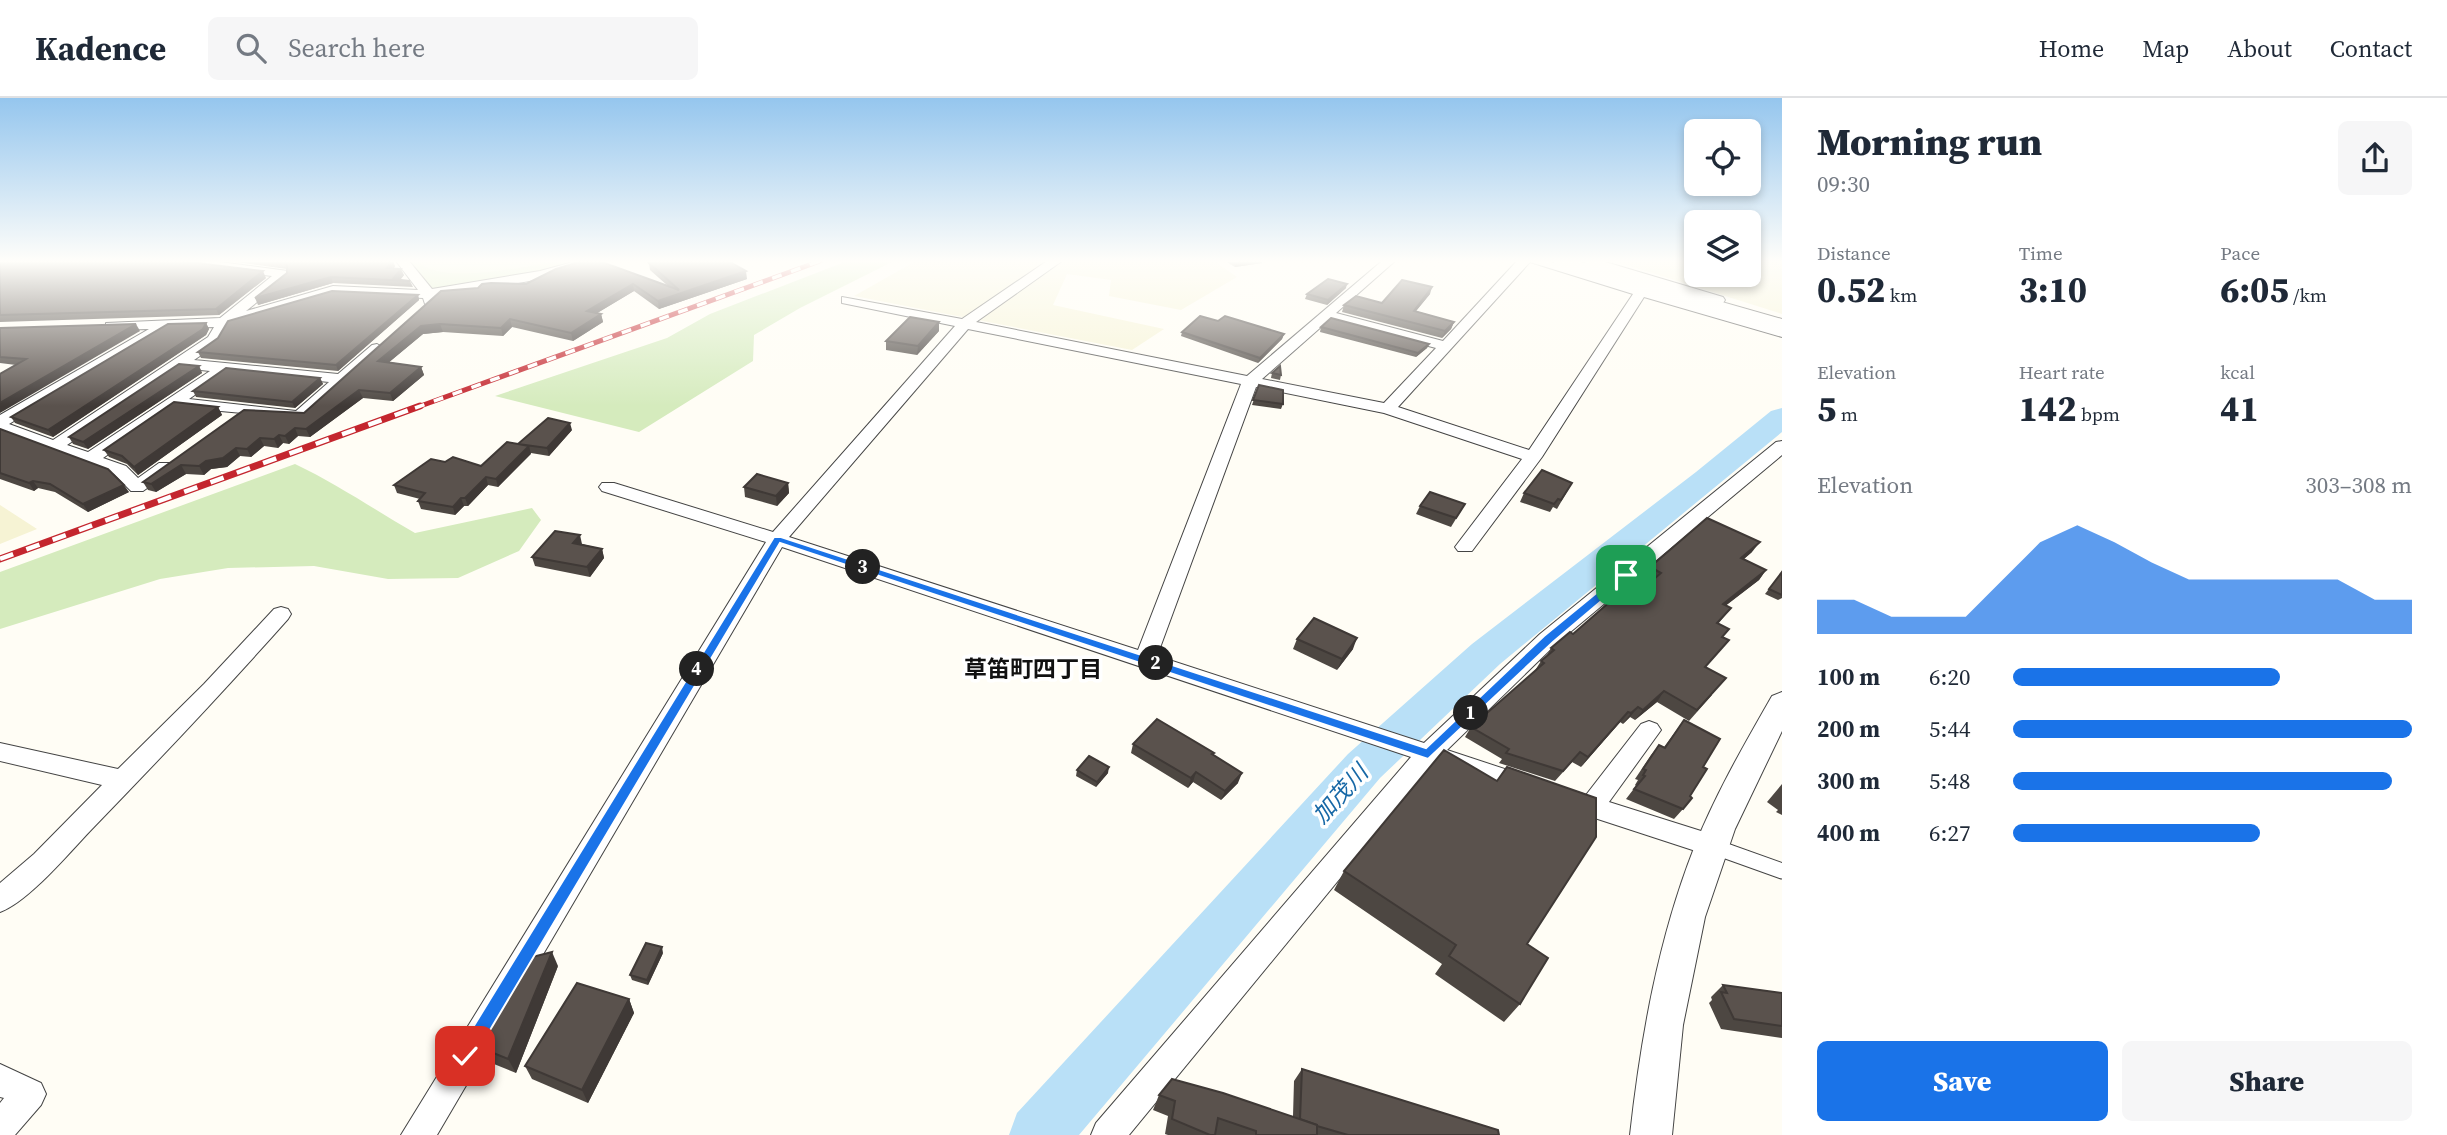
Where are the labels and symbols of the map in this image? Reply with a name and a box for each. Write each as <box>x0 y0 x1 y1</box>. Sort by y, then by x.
pin <box>1596 545 1656 605</box>
pin: 3 <box>846 550 880 584</box>
pin: 2 <box>1138 646 1174 680</box>
pin: 4 <box>680 652 714 686</box>
district label: 草笛町四丁目 <box>964 653 1102 685</box>
pin: 1 <box>1454 696 1488 730</box>
water label: 加茂川 <box>1305 755 1377 830</box>
pin <box>435 1026 495 1086</box>

